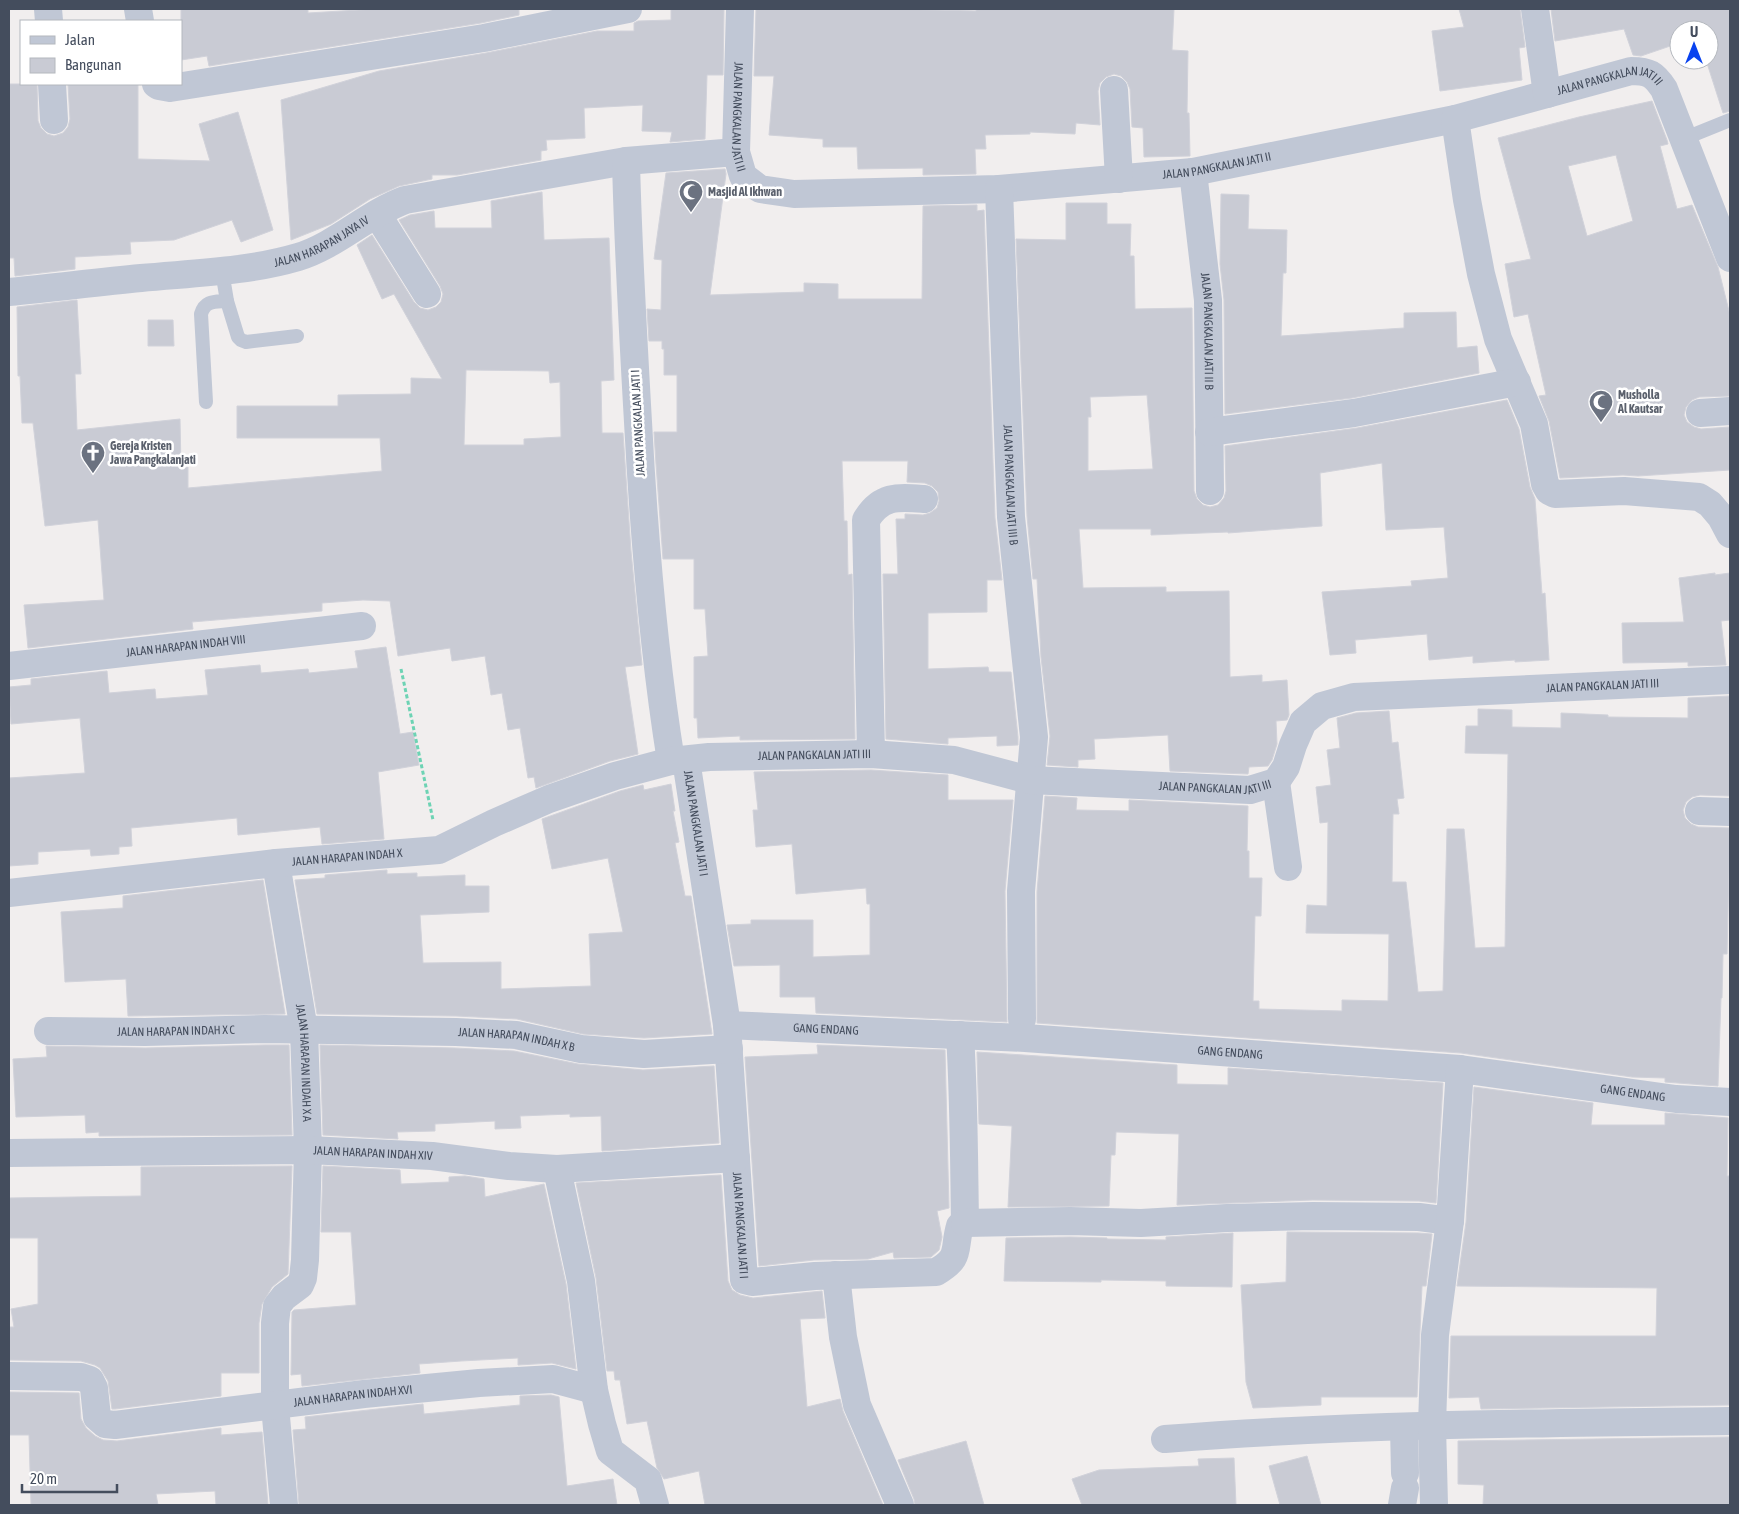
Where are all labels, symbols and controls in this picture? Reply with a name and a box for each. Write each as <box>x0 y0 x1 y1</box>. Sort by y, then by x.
legend <box>20 20 182 85</box>
north arrow <box>1669 20 1719 70</box>
text: U <box>1690 24 1698 40</box>
text: Jalan <box>65 31 95 48</box>
text: Bangunan <box>65 56 122 73</box>
street label: JALAN PANGKALAN JATI II <box>729 62 748 173</box>
street label: JALAN PANGKALAN JATI II <box>1555 64 1666 98</box>
street label: JALAN PANGKALAN JATI II <box>1162 149 1272 182</box>
mosque icon: Masjid Al Ikhwan <box>678 179 704 213</box>
place label: Masjid Al Ikhwan <box>708 185 782 199</box>
street label: JALAN HARAPAN JAYA IV <box>273 213 372 270</box>
street label: JALAN PANGKALAN JATI II B <box>1198 272 1216 390</box>
street label: JALAN PANGKALAN JATI I <box>628 369 648 477</box>
place label: Musholla Al Kautsar <box>1617 388 1663 416</box>
mosque icon: Musholla Al Kautsar <box>1588 389 1614 423</box>
street label: JALAN PANGKALAN JATI III B <box>1001 424 1021 546</box>
place label: Gereja Kristen Jawa Pangkalanjati <box>109 439 196 467</box>
church icon: Gereja Kristen Jawa Pangkalanjati <box>80 440 106 474</box>
street label: JALAN HARAPAN INDAH VIII <box>125 632 246 660</box>
street label: JALAN PANGKALAN JATI III <box>1546 676 1660 695</box>
street label: JALAN PANGKALAN JATI III <box>758 747 871 763</box>
street label: JALAN PANGKALAN JATI I <box>681 769 711 877</box>
street label: JALAN PANGKALAN JATI III <box>1158 777 1273 797</box>
street label: JALAN HARAPAN INDAH X <box>291 846 403 869</box>
street label: JALAN HARAPAN INDAH X A <box>293 1003 314 1122</box>
street label: GANG ENDANG <box>793 1021 859 1038</box>
street label: JALAN HARAPAN INDAH X C <box>117 1023 236 1039</box>
street label: JALAN HARAPAN INDAH X B <box>458 1025 576 1055</box>
street label: GANG ENDANG <box>1197 1043 1263 1062</box>
street label: GANG ENDANG <box>1599 1082 1666 1104</box>
street label: JALAN HARAPAN INDAH XIV <box>313 1143 433 1163</box>
street label: JALAN PANGKALAN JATI I <box>730 1171 751 1279</box>
street label: JALAN HARAPAN INDAH XVI <box>293 1382 413 1410</box>
scale bar <box>22 1462 118 1494</box>
text: 20 m <box>30 1470 57 1487</box>

